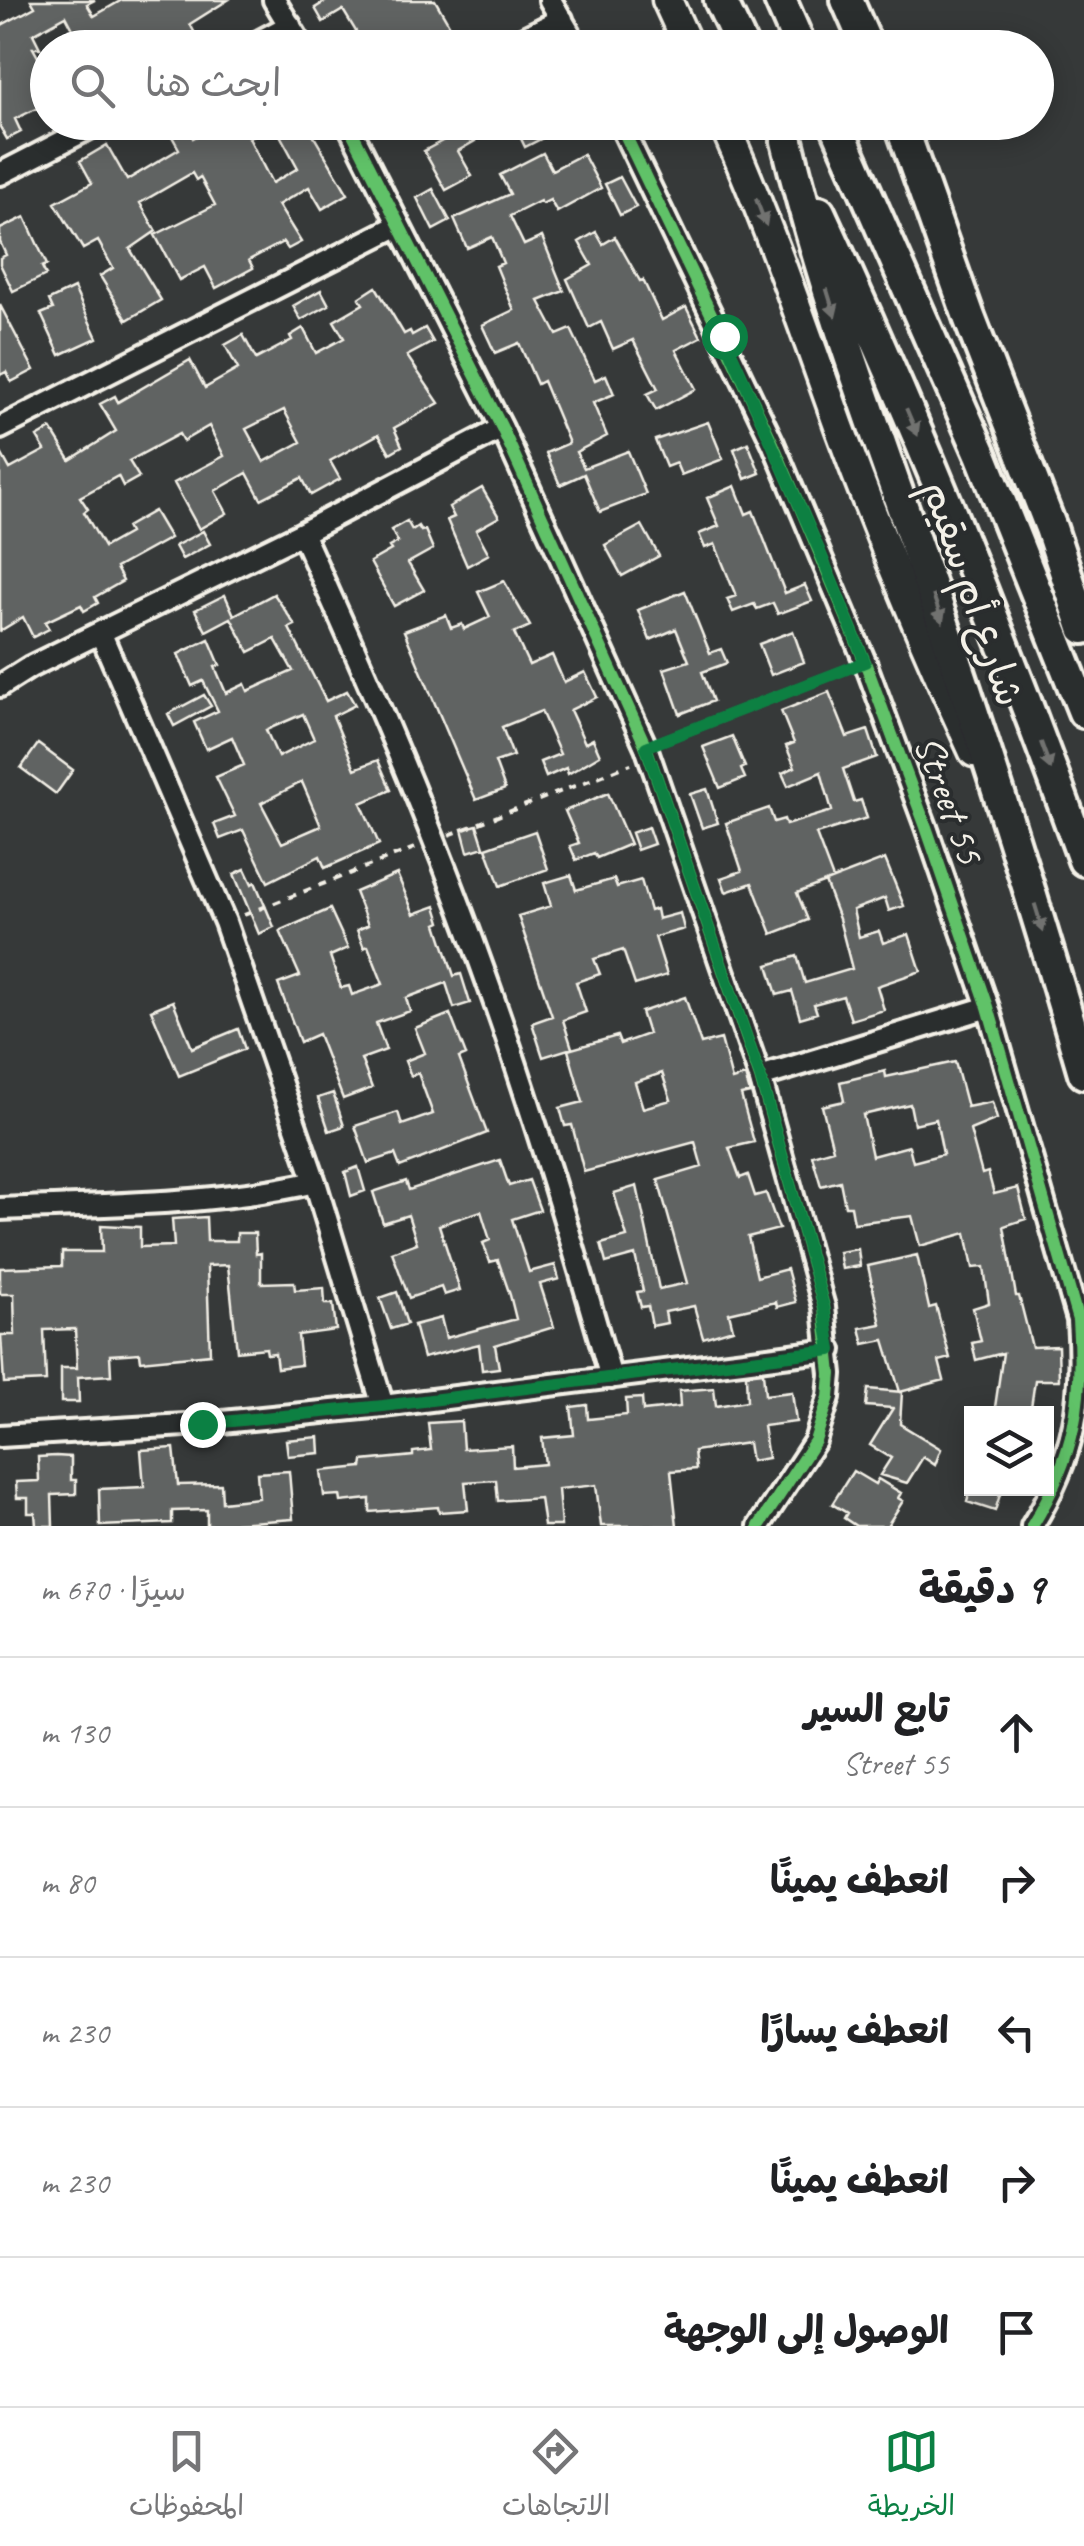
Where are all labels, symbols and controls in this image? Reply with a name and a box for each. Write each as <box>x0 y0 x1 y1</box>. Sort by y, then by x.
search box <box>30 30 1054 140</box>
icon: search <box>65 58 120 113</box>
text: ابحث هنا <box>145 60 281 107</box>
one-way arrow <box>754 198 769 228</box>
one-way arrow <box>824 288 839 318</box>
route start <box>702 314 748 360</box>
one-way arrow <box>905 407 921 437</box>
street label: شارع أم سقيم <box>906 474 1035 714</box>
one-way arrow <box>931 595 946 625</box>
street label: Street 55 <box>903 728 996 872</box>
one-way arrow <box>1039 741 1055 771</box>
one-way arrow <box>1032 904 1047 934</box>
route end <box>180 1402 226 1448</box>
map controls <box>964 1406 1054 1496</box>
button: layers <box>964 1406 1054 1496</box>
text: 9 دقيقة <box>919 1563 1044 1616</box>
text: سيرًا · 670 m <box>40 1569 186 1610</box>
text: تابع السير <box>804 1686 949 1733</box>
icon: ahead <box>989 1705 1044 1760</box>
text: 130 m <box>40 1712 109 1753</box>
text: Street 55 <box>843 1743 949 1784</box>
icon: right <box>989 1855 1044 1910</box>
text: انعطف يمينًا <box>770 1857 949 1904</box>
text: 80 m <box>40 1862 94 1903</box>
icon: left <box>989 2005 1044 2060</box>
text: انعطف يسارًا <box>760 2007 949 2054</box>
text: 230 m <box>40 2012 109 2053</box>
icon: right <box>989 2155 1044 2210</box>
text: انعطف يمينًا <box>770 2157 949 2204</box>
text: 230 m <box>40 2162 109 2203</box>
icon: arrive <box>989 2305 1044 2360</box>
text: الوصول إلى الوجهة <box>663 2307 949 2354</box>
tab: المحفوظات <box>129 2424 244 2530</box>
tab: الاتجاهات <box>502 2424 610 2530</box>
tab: الخريطة <box>868 2424 955 2530</box>

